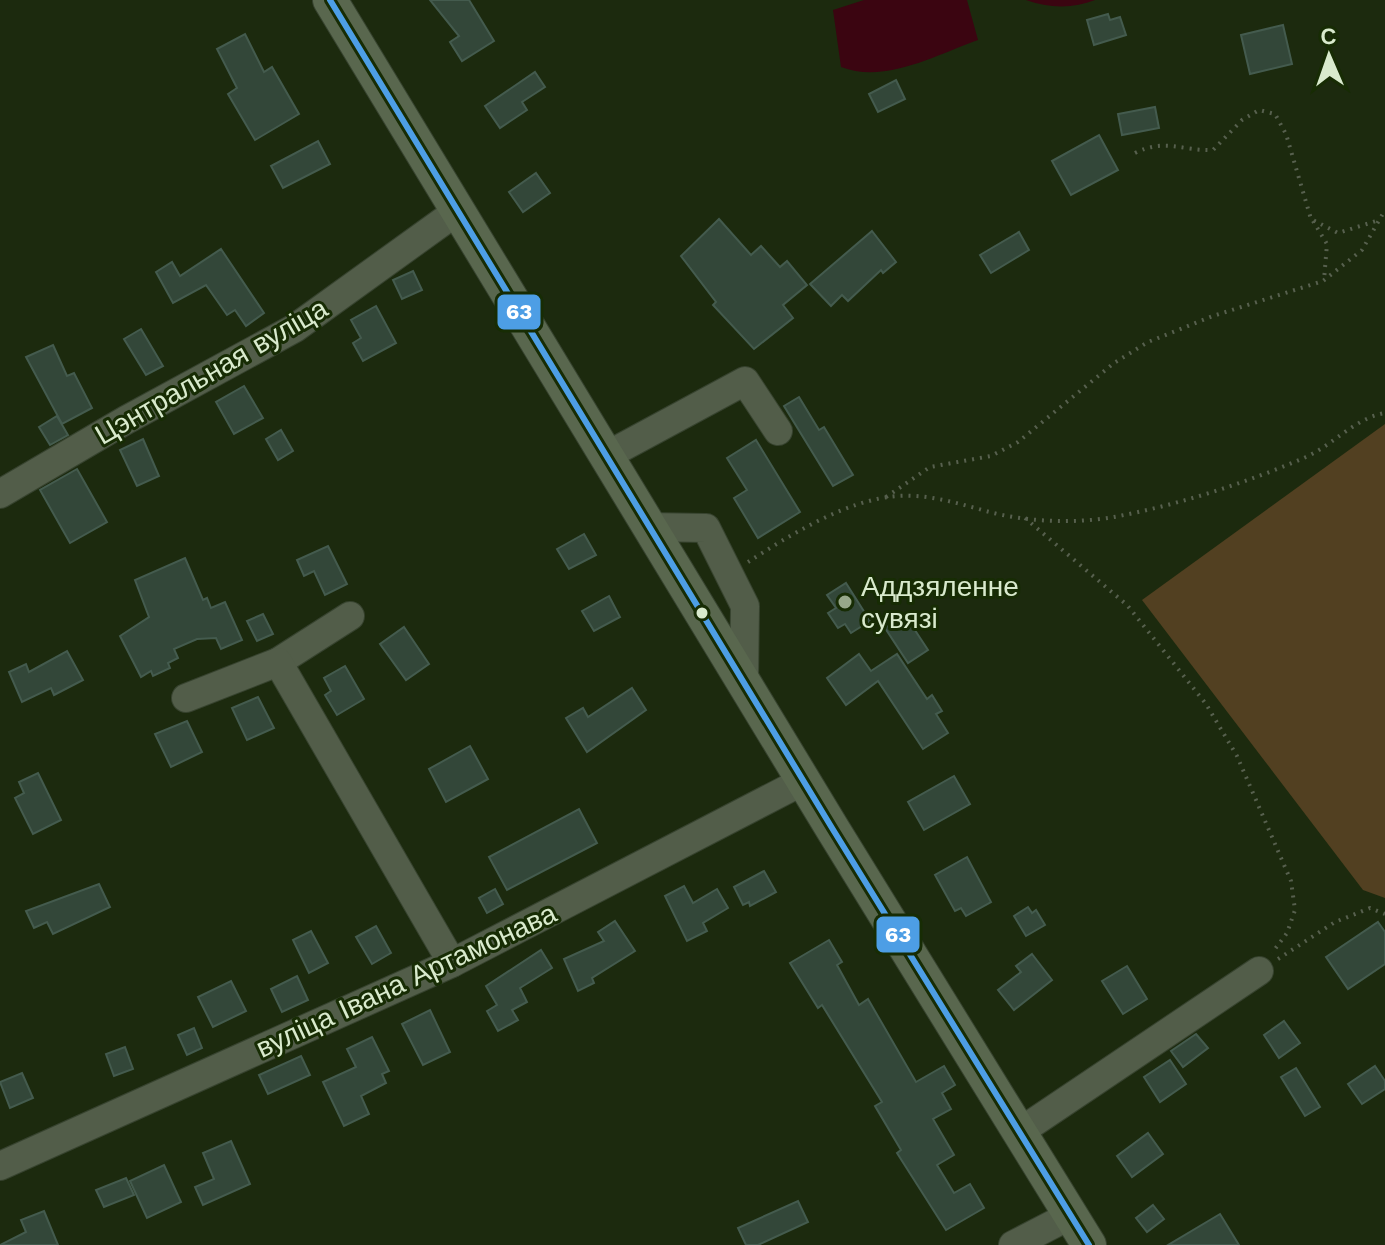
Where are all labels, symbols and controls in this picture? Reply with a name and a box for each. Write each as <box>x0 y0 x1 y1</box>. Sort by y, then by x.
north arrow <box>1289 16 1369 96</box>
text: С <box>1320 24 1337 49</box>
street label: Цэнтральная вуліца <box>89 291 334 451</box>
line badge: 63 <box>496 293 542 331</box>
text: 63 <box>506 299 532 324</box>
place label: Аддзяленне сувязі <box>861 570 1019 635</box>
marker: Аддзяленне сувязі <box>836 593 854 611</box>
unlabelled marker <box>694 605 710 621</box>
street label: вуліца Івана Артамонава <box>251 896 562 1065</box>
line badge: 63 <box>875 915 921 954</box>
text: 63 <box>885 922 911 947</box>

